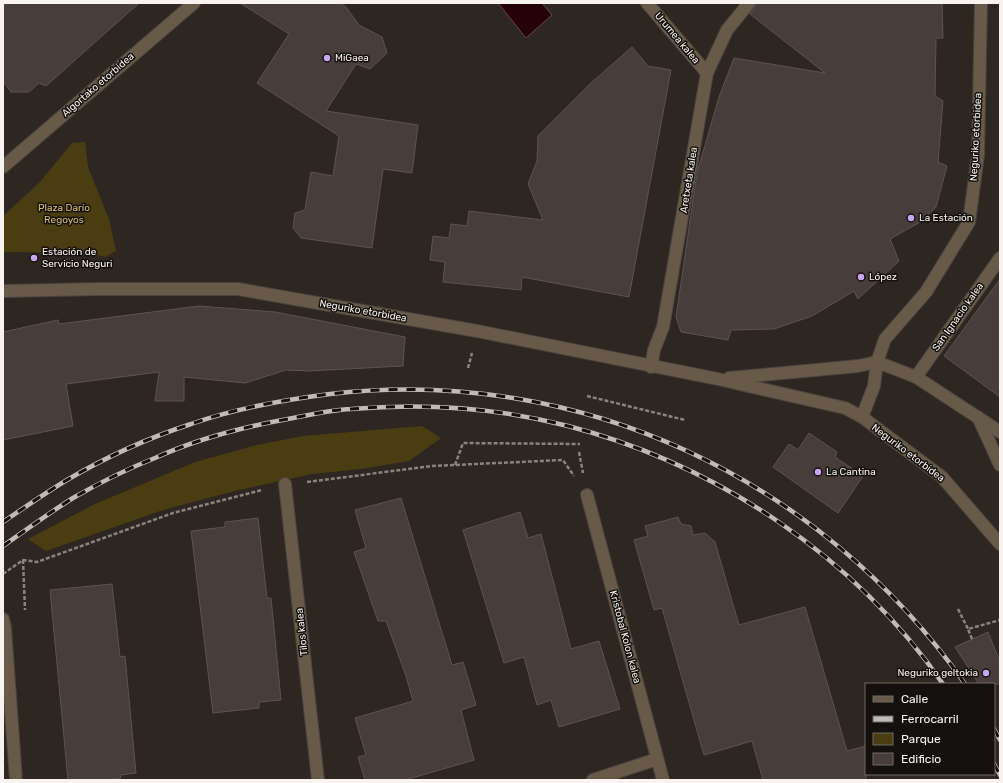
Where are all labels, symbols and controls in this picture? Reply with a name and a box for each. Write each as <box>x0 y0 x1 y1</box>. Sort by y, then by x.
street label: Urumea kalea <box>652 10 702 66</box>
street label: Algortako etorbidea <box>59 50 137 120</box>
place label: MiGaea <box>335 52 369 64</box>
marker: MiGaea <box>322 53 332 63</box>
street label: Neguriko etorbidea <box>968 93 984 181</box>
street label: Aretxeta kalea <box>678 146 700 214</box>
park label: Plaza Darío Regoyos <box>38 202 90 226</box>
place label: La Estación <box>919 212 973 224</box>
marker: La Estación <box>906 213 916 223</box>
place label: Estación de Servicio Neguri <box>42 246 112 270</box>
marker: Estación de Servicio Neguri <box>29 253 39 263</box>
place label: López <box>869 271 897 283</box>
marker: López <box>856 272 866 282</box>
street label: San Ignacio kalea <box>930 280 986 354</box>
street label: Neguriko etorbidea <box>318 297 408 325</box>
street label: Neguriko etorbidea <box>869 422 947 484</box>
place label: La Cantina <box>826 466 876 478</box>
marker: La Cantina <box>813 467 823 477</box>
street label: Kristobal Kolon kalea <box>607 589 643 685</box>
street label: Tilos kalea <box>294 607 310 657</box>
place label: Neguriko geltokia <box>897 667 978 679</box>
marker: Neguriko geltokia <box>981 668 991 678</box>
legend <box>865 683 995 775</box>
text: Calle <box>901 692 928 706</box>
text: Ferrocarril <box>901 712 959 726</box>
text: Parque <box>901 732 941 746</box>
text: Edificio <box>901 752 941 766</box>

